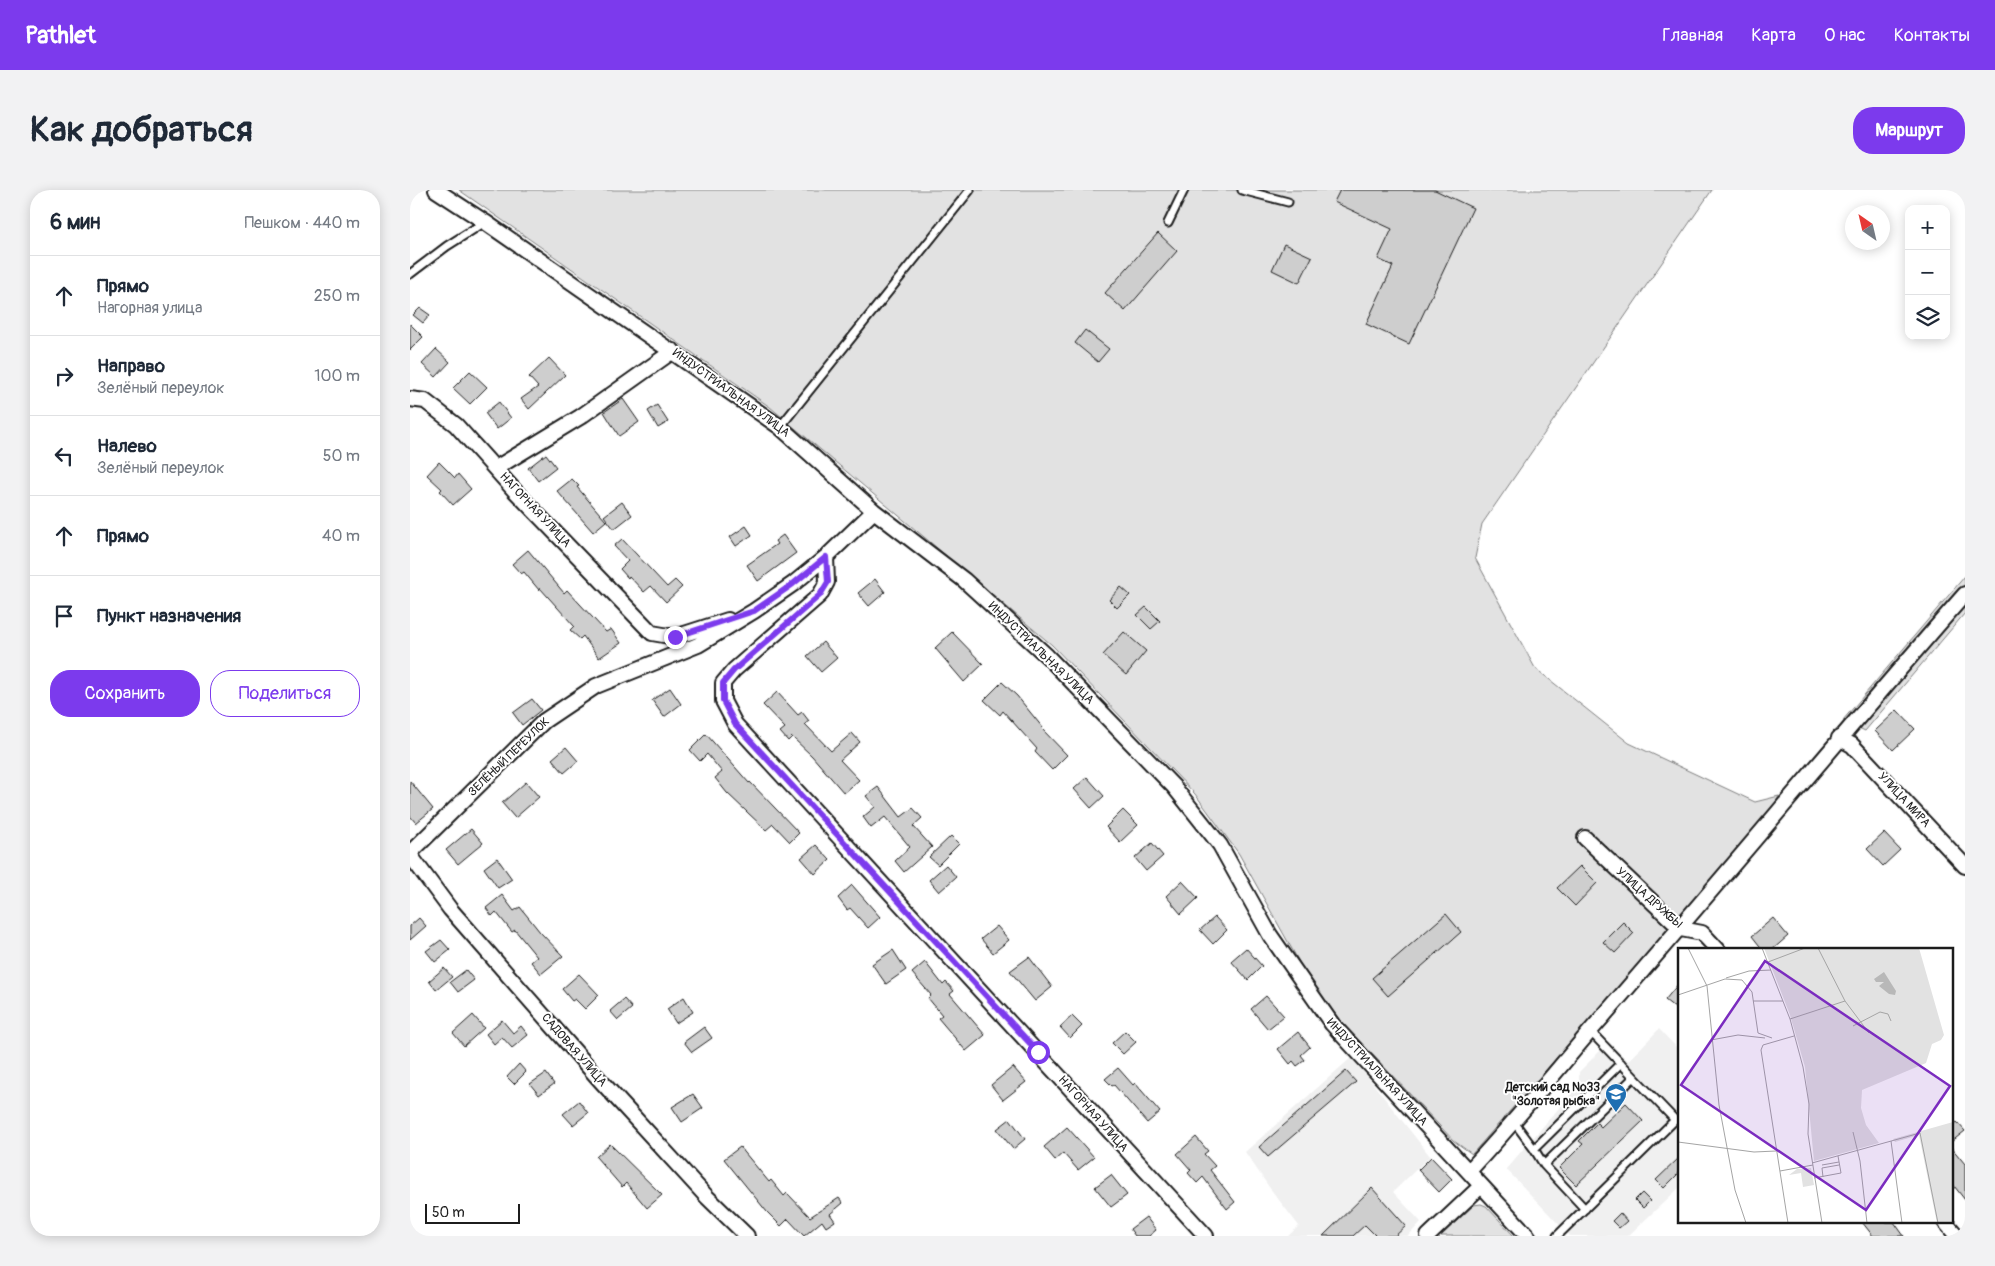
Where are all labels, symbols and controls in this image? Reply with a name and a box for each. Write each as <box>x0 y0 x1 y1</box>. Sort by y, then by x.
text: Pathlet <box>25 21 96 50</box>
text: Главная <box>1662 24 1723 47</box>
text: Карта <box>1751 24 1796 47</box>
text: О нас <box>1824 24 1866 47</box>
text: Контакты <box>1894 24 1970 47</box>
button: Маршрут <box>1853 107 1965 154</box>
text: Как добраться <box>30 108 253 152</box>
north arrow <box>1845 205 1890 250</box>
map controls <box>1905 205 1950 340</box>
button: + <box>1905 205 1950 250</box>
text: 6 мин <box>50 209 100 236</box>
text: Пешком · 440 m <box>245 213 360 233</box>
button: − <box>1905 250 1950 295</box>
text: Прямо <box>97 274 149 298</box>
icon: ahead <box>50 282 78 310</box>
text: 250 m <box>314 286 360 306</box>
button: layers <box>1905 295 1950 340</box>
text: Нагорная улица <box>97 298 202 318</box>
street label: ИНДУСТРИАЛЬНАЯ УЛИЦА <box>669 345 793 441</box>
text: Направо <box>97 354 165 378</box>
icon: right <box>50 362 78 390</box>
text: 100 m <box>314 366 360 386</box>
text: Зелёный переулок <box>97 378 225 398</box>
text: Налево <box>97 434 157 458</box>
icon: left <box>50 442 78 470</box>
text: 50 m <box>323 446 360 466</box>
text: Зелёный переулок <box>97 458 225 478</box>
street label: НАГОРНАЯ УЛИЦА <box>496 469 574 551</box>
icon: ahead <box>50 522 78 550</box>
text: Прямо <box>97 524 149 548</box>
text: 40 m <box>322 526 360 546</box>
street label: ИНДУСТРИАЛЬНАЯ УЛИЦА <box>985 598 1097 708</box>
icon: arrive <box>50 602 78 630</box>
text: Пункт назначения <box>97 604 241 628</box>
route end <box>664 626 687 649</box>
button: Сохранить <box>50 670 200 717</box>
button: Поделиться <box>210 670 360 717</box>
street label: ЗЕЛЁНЫЙ ПЕРЕУЛОК <box>464 713 553 800</box>
street label: УЛИЦА МИРА <box>1875 769 1934 831</box>
street label: УЛИЦА ДРУЖБЫ <box>1613 864 1685 932</box>
inset map <box>1678 948 1952 1224</box>
street label: САДОВАЯ УЛИЦА <box>538 1010 610 1090</box>
street label: ИНДУСТРИАЛЬНАЯ УЛИЦА <box>1323 1015 1431 1129</box>
route start <box>1027 1041 1050 1064</box>
street label: НАГОРНАЯ УЛИЦА <box>1055 1073 1131 1155</box>
place label: Детский сад №33 "Золотая рыбка" <box>1504 1080 1600 1109</box>
school or university icon: Детский сад №33 "Золотая рыбка" <box>1604 1082 1628 1113</box>
scale bar <box>425 1201 520 1224</box>
text: 50 m <box>432 1204 465 1221</box>

